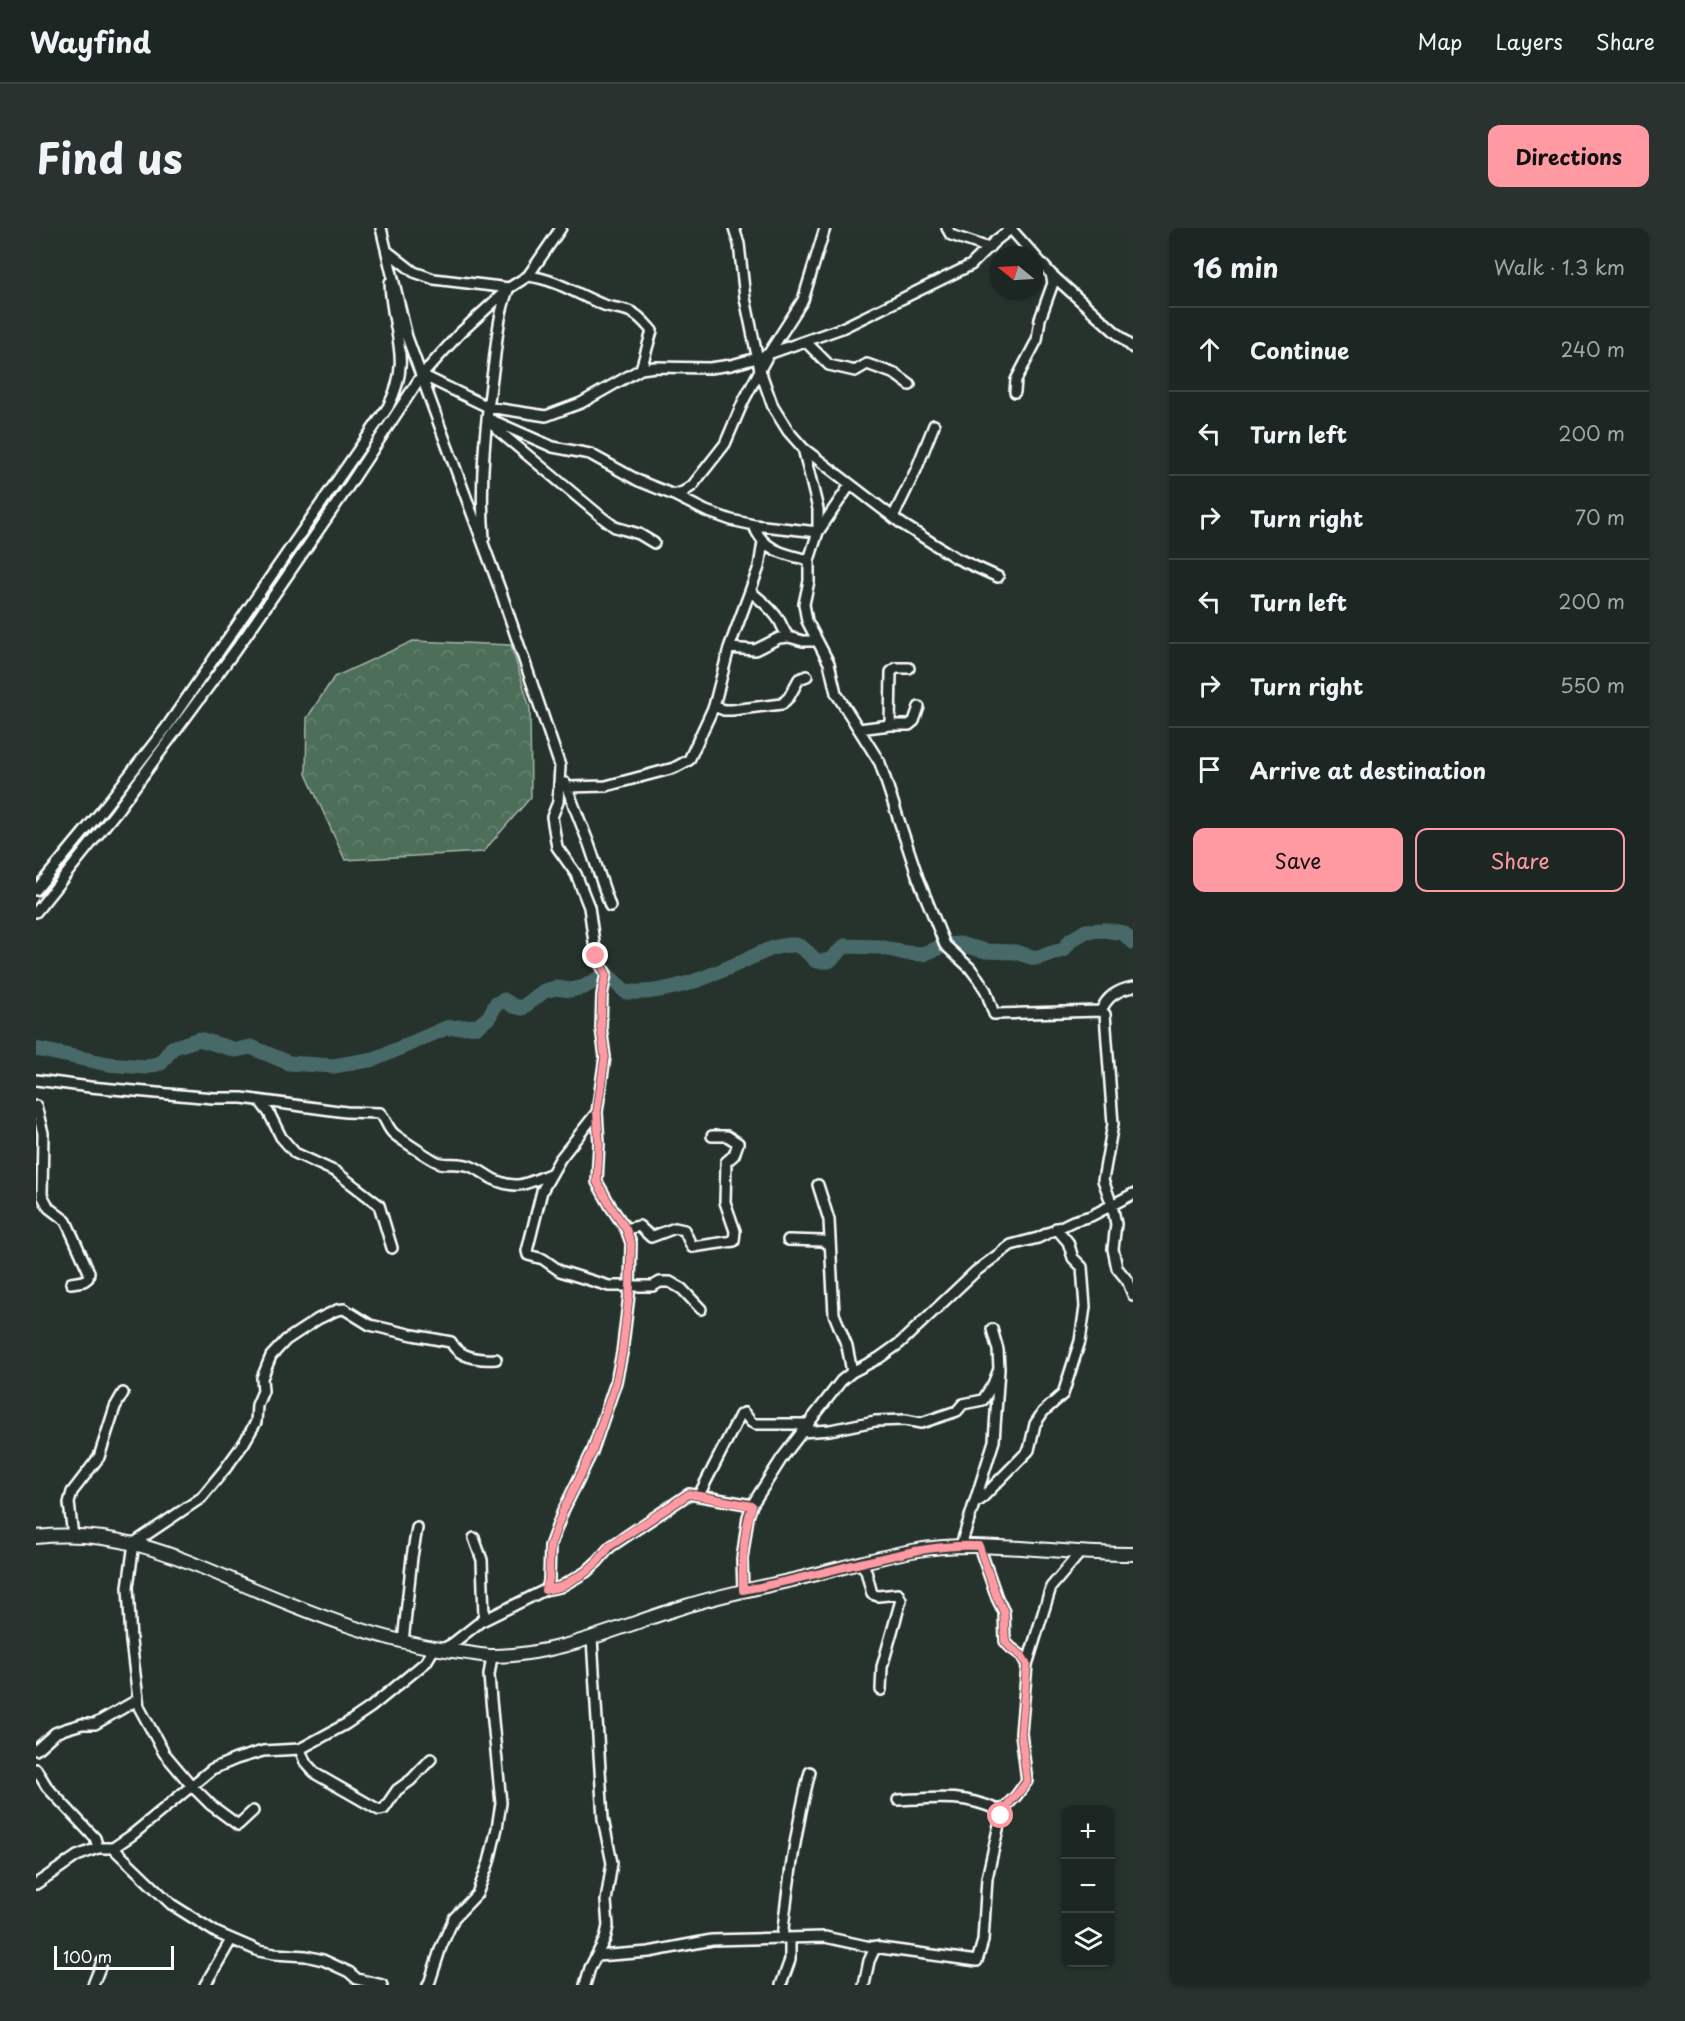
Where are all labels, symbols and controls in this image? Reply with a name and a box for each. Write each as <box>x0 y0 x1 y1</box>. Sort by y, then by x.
text: Wayfind <box>30 20 151 63</box>
text: Map <box>1418 25 1462 57</box>
text: Layers <box>1495 25 1563 57</box>
text: Share <box>1596 25 1655 57</box>
text: Find us <box>36 125 183 188</box>
button: Directions <box>1488 125 1649 187</box>
north arrow <box>989 246 1043 300</box>
text: 16 min <box>1193 248 1279 287</box>
text: Walk · 1.3 km <box>1494 252 1625 282</box>
icon: ahead <box>1193 333 1226 366</box>
text: Continue <box>1250 333 1349 366</box>
text: 240 m <box>1560 334 1625 364</box>
icon: left <box>1193 417 1226 450</box>
text: Turn left <box>1250 417 1347 450</box>
text: 200 m <box>1558 418 1625 448</box>
icon: right <box>1193 501 1226 534</box>
text: Turn right <box>1250 501 1363 534</box>
text: 70 m <box>1575 502 1625 532</box>
icon: left <box>1193 585 1226 618</box>
text: Turn left <box>1250 585 1347 618</box>
text: 200 m <box>1558 586 1625 616</box>
icon: right <box>1193 669 1226 702</box>
text: Turn right <box>1250 669 1363 702</box>
text: 550 m <box>1560 670 1625 700</box>
icon: arrive <box>1193 753 1226 786</box>
text: Arrive at destination <box>1250 753 1486 786</box>
button: Save <box>1193 828 1403 892</box>
button: Share <box>1415 828 1625 892</box>
route end <box>582 942 608 968</box>
route start <box>987 1802 1013 1828</box>
map controls <box>1061 1805 1115 1967</box>
button: + <box>1061 1805 1115 1859</box>
button: − <box>1061 1859 1115 1913</box>
button: layers <box>1061 1913 1115 1967</box>
scale bar <box>54 1943 174 1970</box>
text: 100 m <box>63 1944 112 1968</box>

